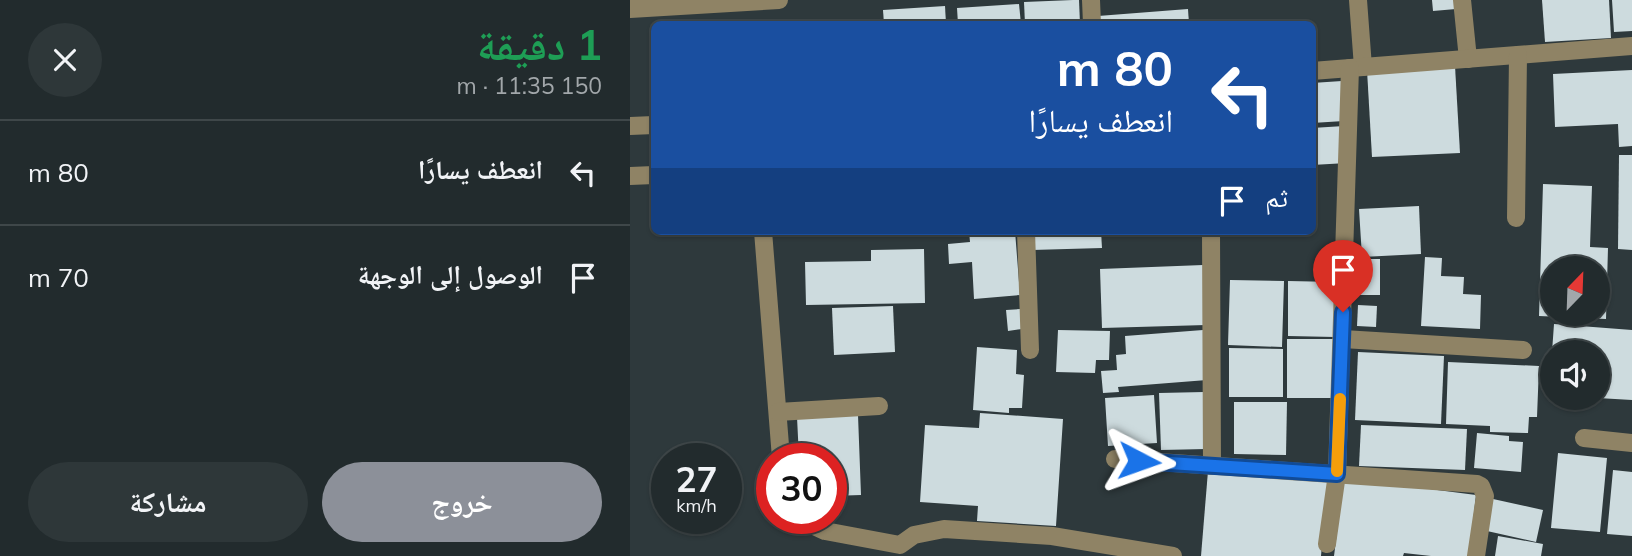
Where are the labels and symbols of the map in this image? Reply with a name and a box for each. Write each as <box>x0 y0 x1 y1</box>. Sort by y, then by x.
pin <box>1313 240 1373 312</box>
north arrow <box>1540 256 1610 326</box>
position arrow <box>1102 424 1176 498</box>
speed limit sign: 30 <box>756 443 847 534</box>

